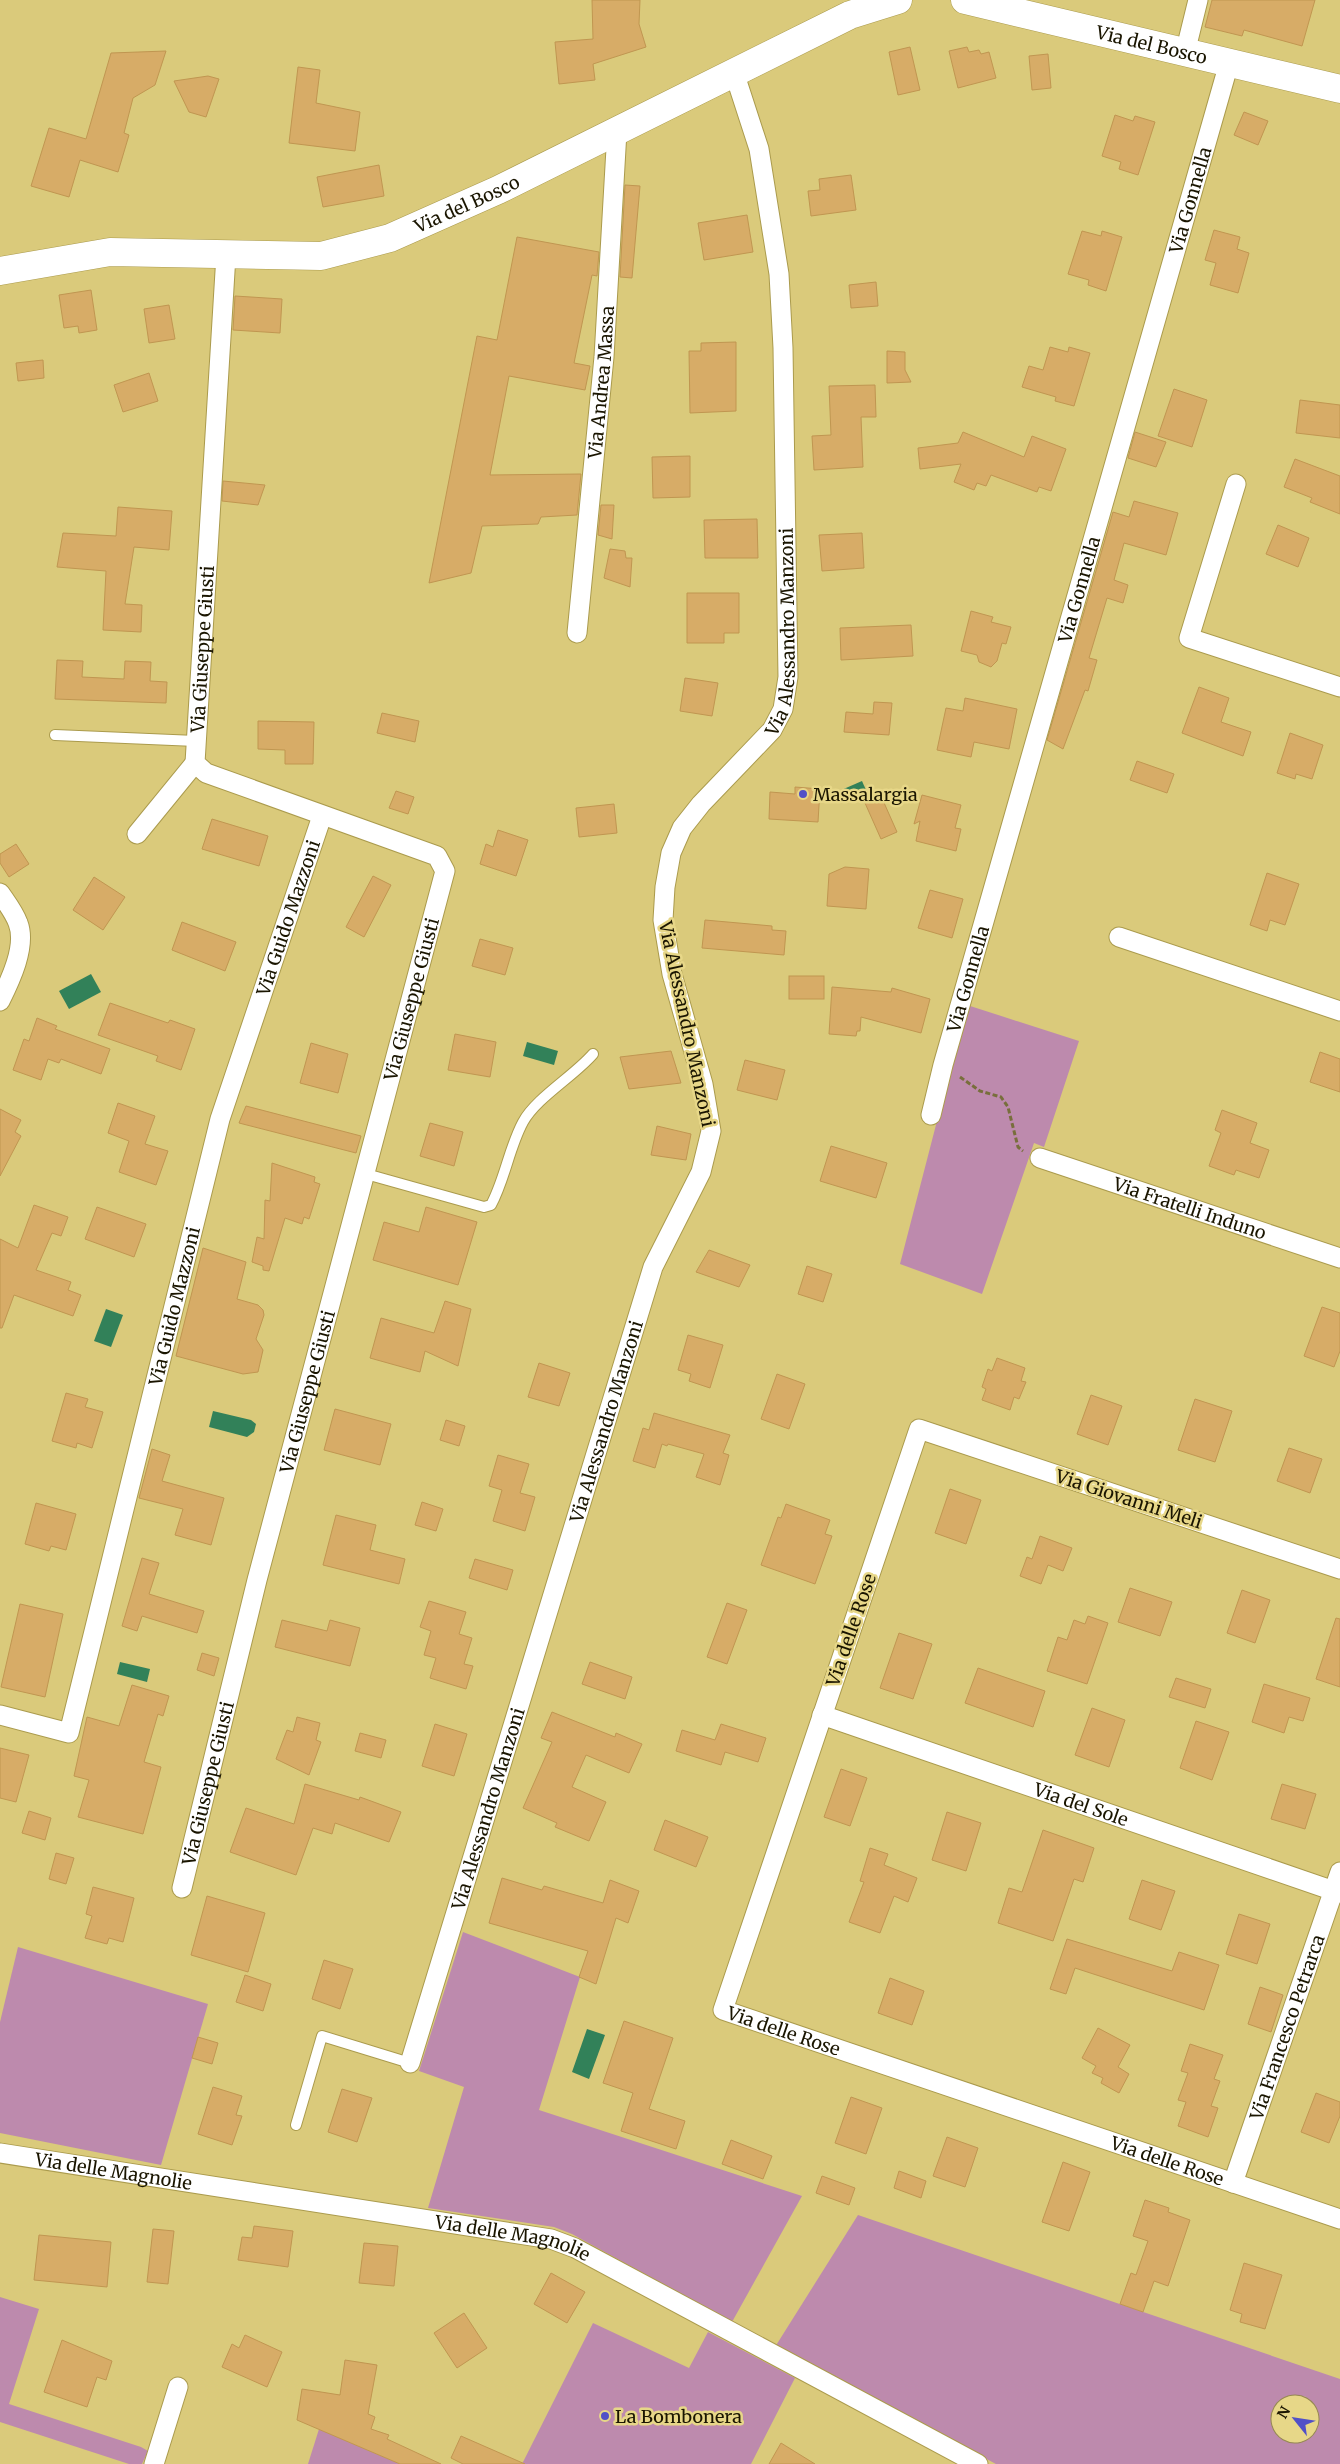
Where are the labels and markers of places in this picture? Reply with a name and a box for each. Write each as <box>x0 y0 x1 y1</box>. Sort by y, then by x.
place label: Massalargia <box>813 783 918 806</box>
marker: Massalargia <box>797 788 809 800</box>
place label: La Bombonera <box>615 2405 742 2428</box>
marker: La Bombonera <box>599 2410 611 2422</box>

